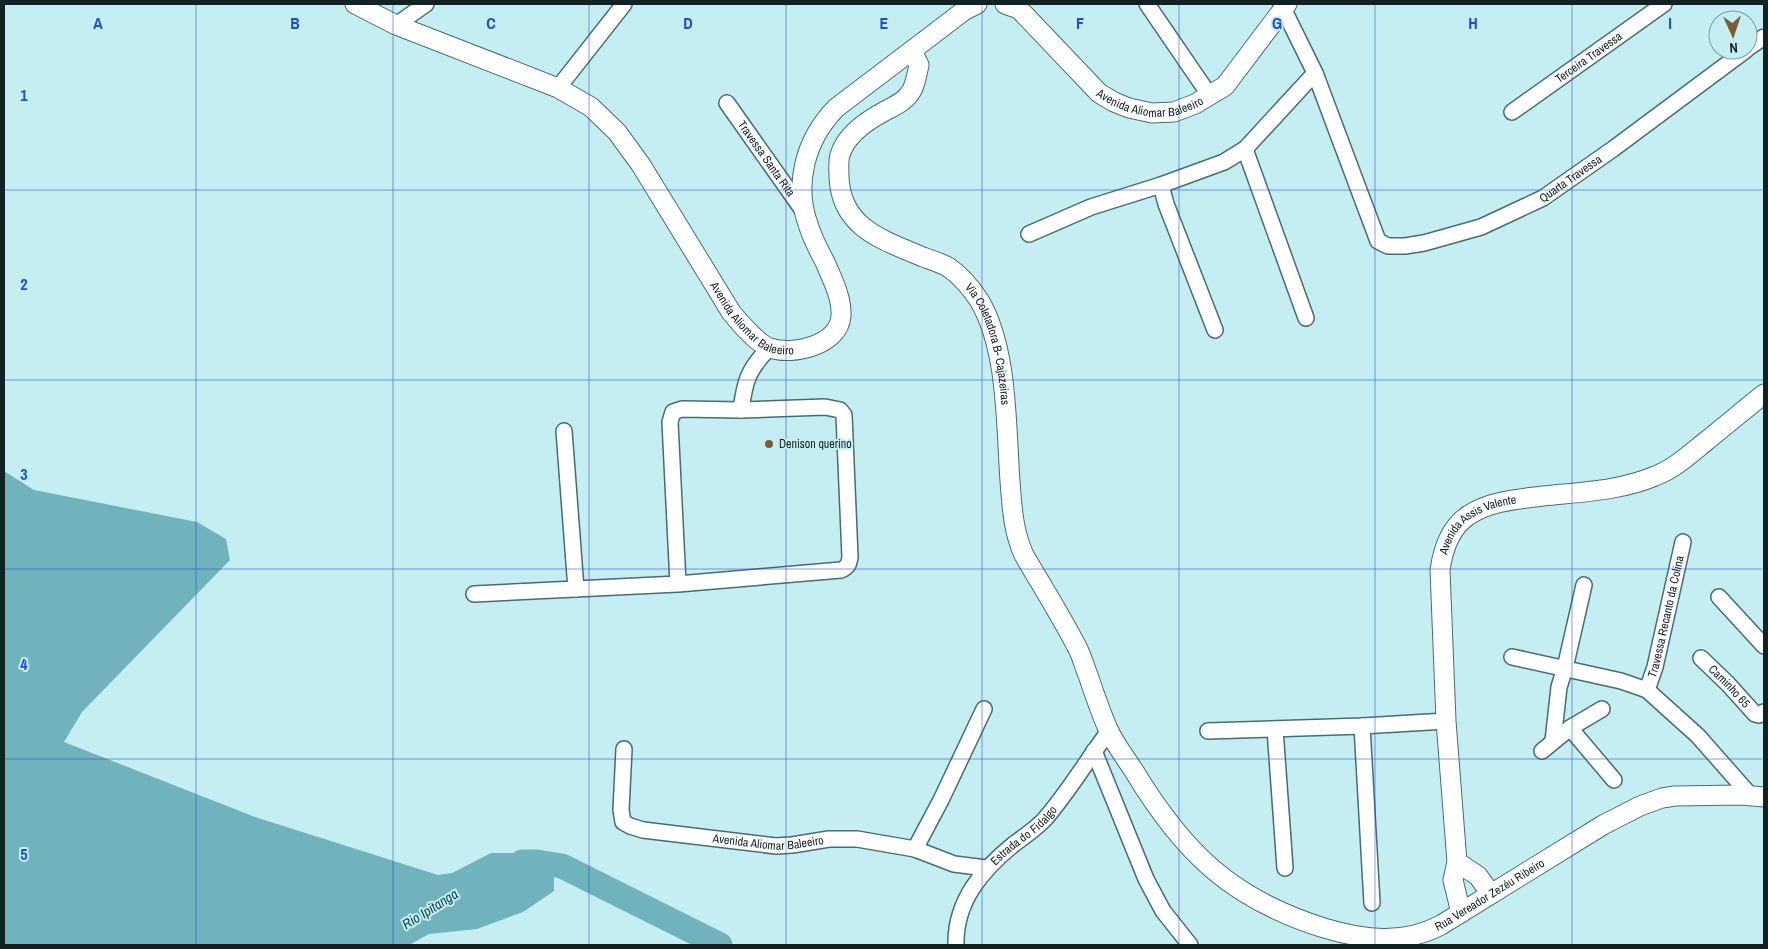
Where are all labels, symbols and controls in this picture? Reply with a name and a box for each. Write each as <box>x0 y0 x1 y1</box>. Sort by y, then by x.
north arrow <box>1708 10 1758 60</box>
text: A <box>93 12 103 34</box>
text: B <box>290 12 300 34</box>
text: C <box>486 12 496 34</box>
text: D <box>683 12 693 34</box>
text: E <box>880 12 889 34</box>
text: F <box>1076 12 1084 34</box>
text: G <box>1272 12 1282 34</box>
text: H <box>1468 12 1478 34</box>
text: I <box>1668 12 1672 34</box>
street label: Terceira Travessa <box>1552 28 1626 87</box>
text: N <box>1729 39 1738 57</box>
text: 1 <box>20 84 28 106</box>
street label: Avenida Aliomar Baleeiro <box>1093 85 1206 121</box>
street label: Travessa Santa Rita <box>734 117 799 200</box>
street label: Quarta Travessa <box>1536 151 1605 206</box>
text: 2 <box>20 273 28 295</box>
street label: Avenida Aliomar Baleeiro <box>706 278 794 359</box>
street label: Via Coletadora B- Cajazeiras <box>961 280 1013 406</box>
place label: Denison querino <box>779 436 852 452</box>
marker: Denison querino <box>763 438 775 450</box>
text: 3 <box>20 463 28 485</box>
street label: Avenida Assis Valente <box>1435 492 1517 557</box>
street label: Travessa Recanto da Colina <box>1644 554 1688 680</box>
text: 4 <box>20 653 28 675</box>
street label: Caminho 65 <box>1705 661 1754 712</box>
street label: Estrada do Fidalgo <box>987 803 1061 869</box>
street label: Avenida Aliomar Baleeiro <box>711 830 825 854</box>
text: 5 <box>20 843 28 865</box>
street label: Rua Vereador Zezéu Ribeiro <box>1432 855 1547 935</box>
water label: Rio Ipitanga <box>399 885 461 933</box>

